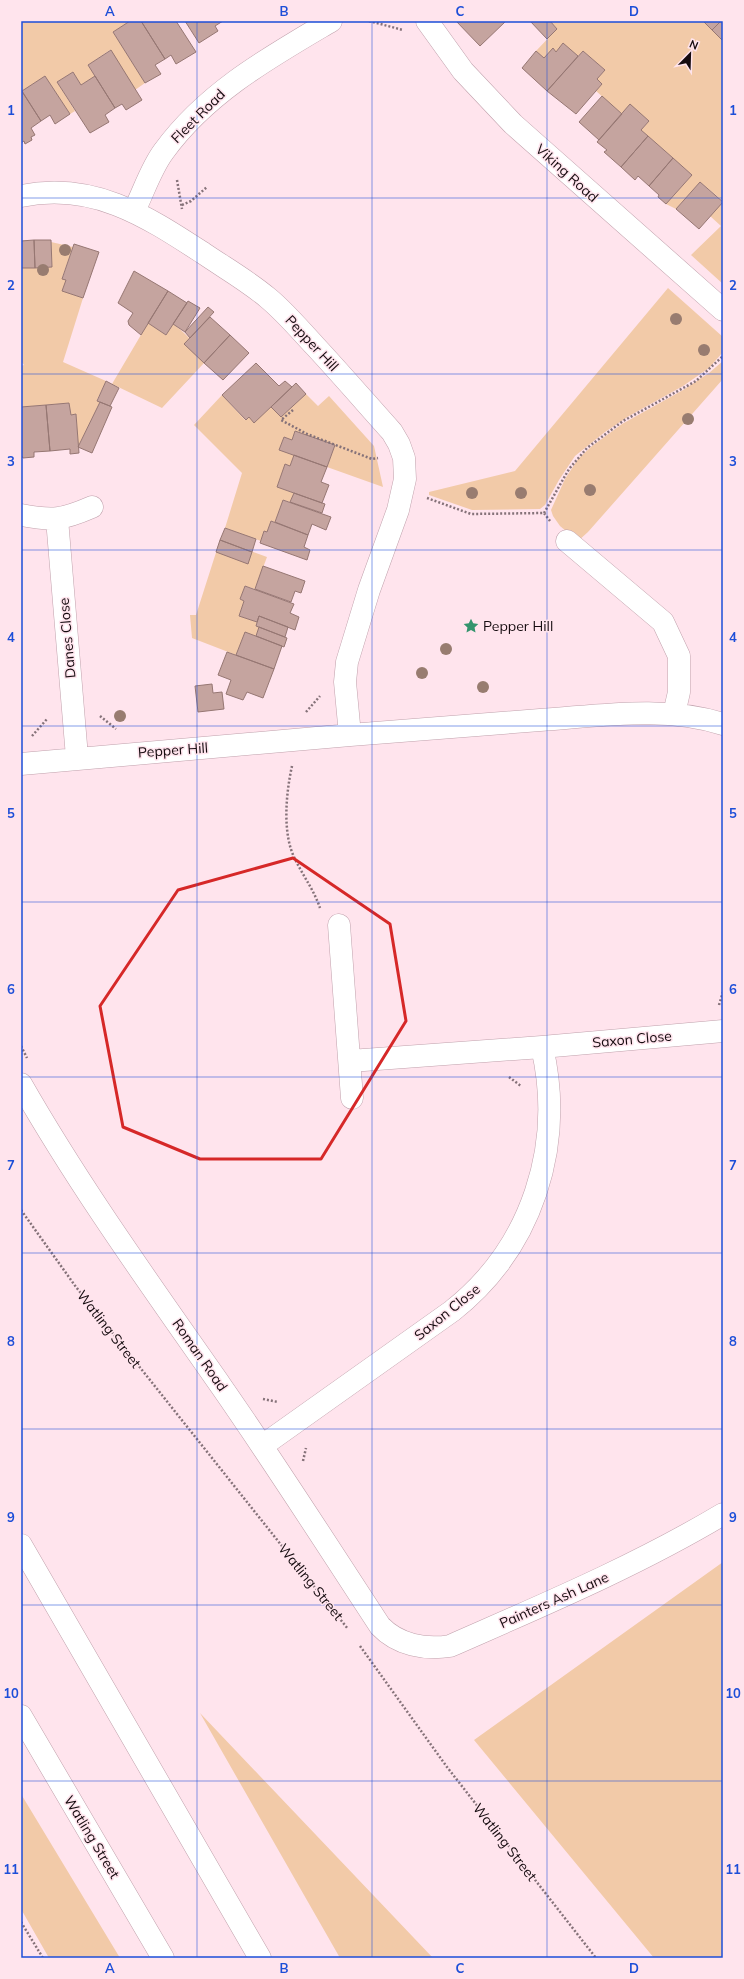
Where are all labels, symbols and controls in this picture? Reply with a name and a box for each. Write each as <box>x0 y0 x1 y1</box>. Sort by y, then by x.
text: A <box>105 3 115 19</box>
text: B <box>280 3 289 19</box>
text: C <box>456 3 465 19</box>
text: D <box>629 3 639 19</box>
north arrow <box>670 34 710 74</box>
text: N <box>687 37 700 53</box>
street label: Fleet Road <box>167 85 229 147</box>
text: 1 <box>7 102 15 118</box>
text: 1 <box>729 102 737 118</box>
street label: Viking Road <box>532 140 602 206</box>
text: 2 <box>7 277 15 293</box>
text: 2 <box>729 277 737 293</box>
street label: Pepper Hill <box>281 311 343 375</box>
text: 3 <box>7 453 15 469</box>
text: 3 <box>729 453 737 469</box>
street label: Danes Close <box>55 597 79 679</box>
place icon: Pepper Hill <box>462 617 480 635</box>
place label: Pepper Hill <box>483 617 553 635</box>
text: 4 <box>7 629 15 645</box>
text: 4 <box>729 629 737 645</box>
street label: Pepper Hill <box>137 739 209 761</box>
text: 5 <box>7 805 15 821</box>
text: 5 <box>729 805 737 821</box>
text: 6 <box>7 981 15 997</box>
text: 6 <box>729 981 737 997</box>
street label: Saxon Close <box>591 1027 673 1051</box>
text: 7 <box>7 1157 15 1173</box>
text: 7 <box>729 1157 737 1173</box>
street label: Saxon Close <box>410 1280 484 1344</box>
street label: Watling Street <box>73 1287 145 1372</box>
street label: Roman Road <box>168 1315 232 1395</box>
text: 8 <box>7 1333 15 1349</box>
text: 8 <box>729 1333 737 1349</box>
text: 9 <box>7 1509 15 1525</box>
text: 9 <box>729 1509 737 1525</box>
street label: Watling Street <box>275 1540 348 1624</box>
street label: Painters Ash Lane <box>497 1568 611 1632</box>
text: 10 <box>3 1685 19 1701</box>
text: 10 <box>725 1685 741 1701</box>
street label: Watling Street <box>60 1792 124 1882</box>
street label: Watling Street <box>469 1800 541 1885</box>
text: 11 <box>3 1861 19 1877</box>
text: 11 <box>725 1861 741 1877</box>
text: A <box>105 1960 115 1976</box>
text: B <box>280 1960 289 1976</box>
text: C <box>456 1960 465 1976</box>
text: D <box>629 1960 639 1976</box>

